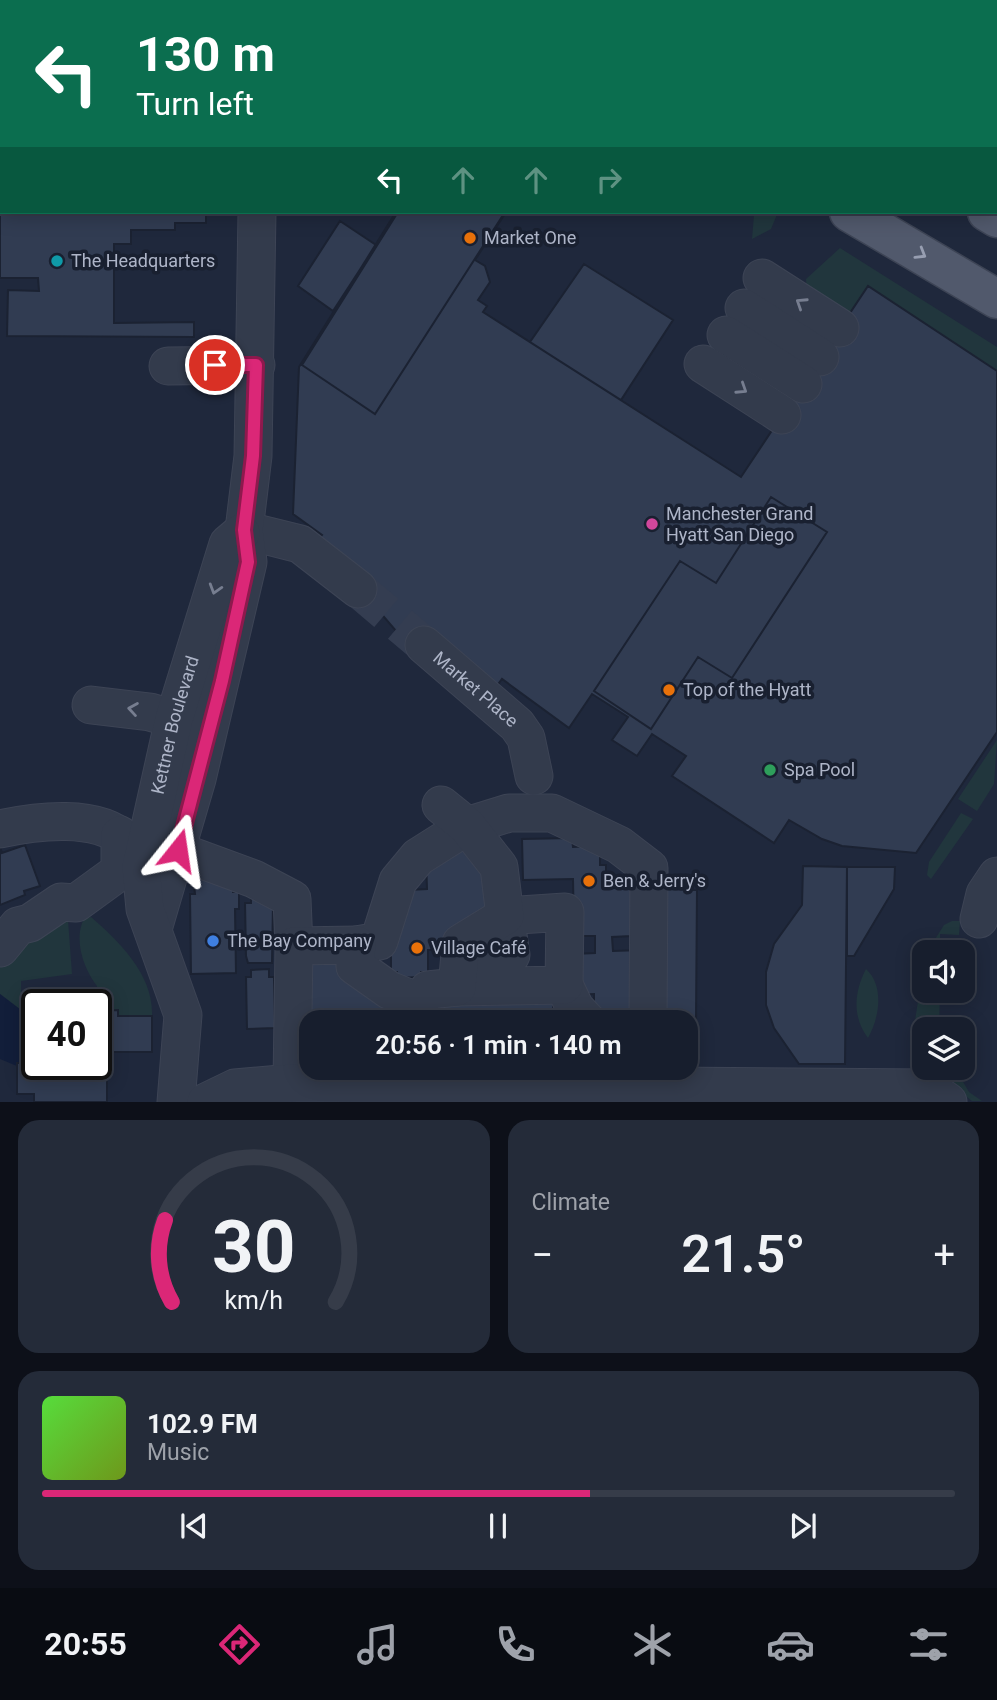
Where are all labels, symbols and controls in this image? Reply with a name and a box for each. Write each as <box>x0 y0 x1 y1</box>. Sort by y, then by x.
text: 130 m <box>136 26 275 83</box>
icon: left <box>21 28 112 119</box>
text: Turn left <box>136 85 254 123</box>
icon: left <box>371 161 409 199</box>
icon: ahead <box>444 161 482 199</box>
icon: ahead <box>517 161 555 199</box>
icon: right <box>590 161 628 199</box>
place label: Market One <box>484 227 576 248</box>
marker: Market One <box>462 230 478 246</box>
one-way arrow <box>914 246 927 259</box>
place label: The Headquarters <box>71 250 215 271</box>
marker: The Headquarters <box>49 253 65 269</box>
one-way arrow <box>796 298 809 311</box>
pin <box>185 335 245 395</box>
icon: arrive <box>196 346 234 384</box>
one-way arrow <box>735 381 748 394</box>
place label: Manchester Grand Hyatt San Diego <box>666 503 814 545</box>
marker: Manchester Grand Hyatt San Diego <box>644 516 660 532</box>
one-way arrow <box>208 583 223 595</box>
street label: Market Place <box>429 647 523 731</box>
street label: Kettner Boulevard <box>147 653 203 796</box>
place label: Top of the Hyatt <box>683 679 811 700</box>
marker: Top of the Hyatt <box>661 682 677 698</box>
one-way arrow <box>127 702 139 717</box>
place label: Spa Pool <box>784 759 855 780</box>
marker: Spa Pool <box>762 762 778 778</box>
position arrow <box>141 813 215 887</box>
place label: Ben & Jerry's <box>603 870 706 891</box>
marker: Ben & Jerry's <box>581 873 597 889</box>
place label: The Bay Company <box>227 930 372 951</box>
marker: The Bay Company <box>205 933 221 949</box>
place label: Village Café <box>431 937 527 958</box>
marker: Village Café <box>409 940 425 956</box>
map controls <box>912 940 975 1080</box>
button: sound <box>912 940 975 1003</box>
speed limit sign: 40 <box>21 989 112 1080</box>
button: layers <box>912 1017 975 1080</box>
text: 20:56 · 1 min · 140 m <box>375 1030 622 1060</box>
text: Climate <box>532 1189 610 1216</box>
text: 30 <box>212 1205 296 1291</box>
text: 21.5° <box>681 1224 805 1285</box>
text: − <box>532 1233 553 1277</box>
text: + <box>933 1233 955 1277</box>
text: km/h <box>224 1286 283 1315</box>
text: 102.9 FM <box>147 1409 258 1439</box>
text: Music <box>147 1439 209 1466</box>
icon: previous <box>175 1507 213 1545</box>
icon: pause <box>479 1507 517 1545</box>
icon: next <box>784 1507 822 1545</box>
icon: directions <box>215 1620 264 1669</box>
icon: music <box>353 1620 402 1669</box>
icon: phone <box>491 1620 540 1669</box>
icon: climate <box>628 1620 677 1669</box>
icon: car <box>766 1620 815 1669</box>
icon: filters <box>904 1620 953 1669</box>
text: 20:55 <box>44 1625 127 1663</box>

